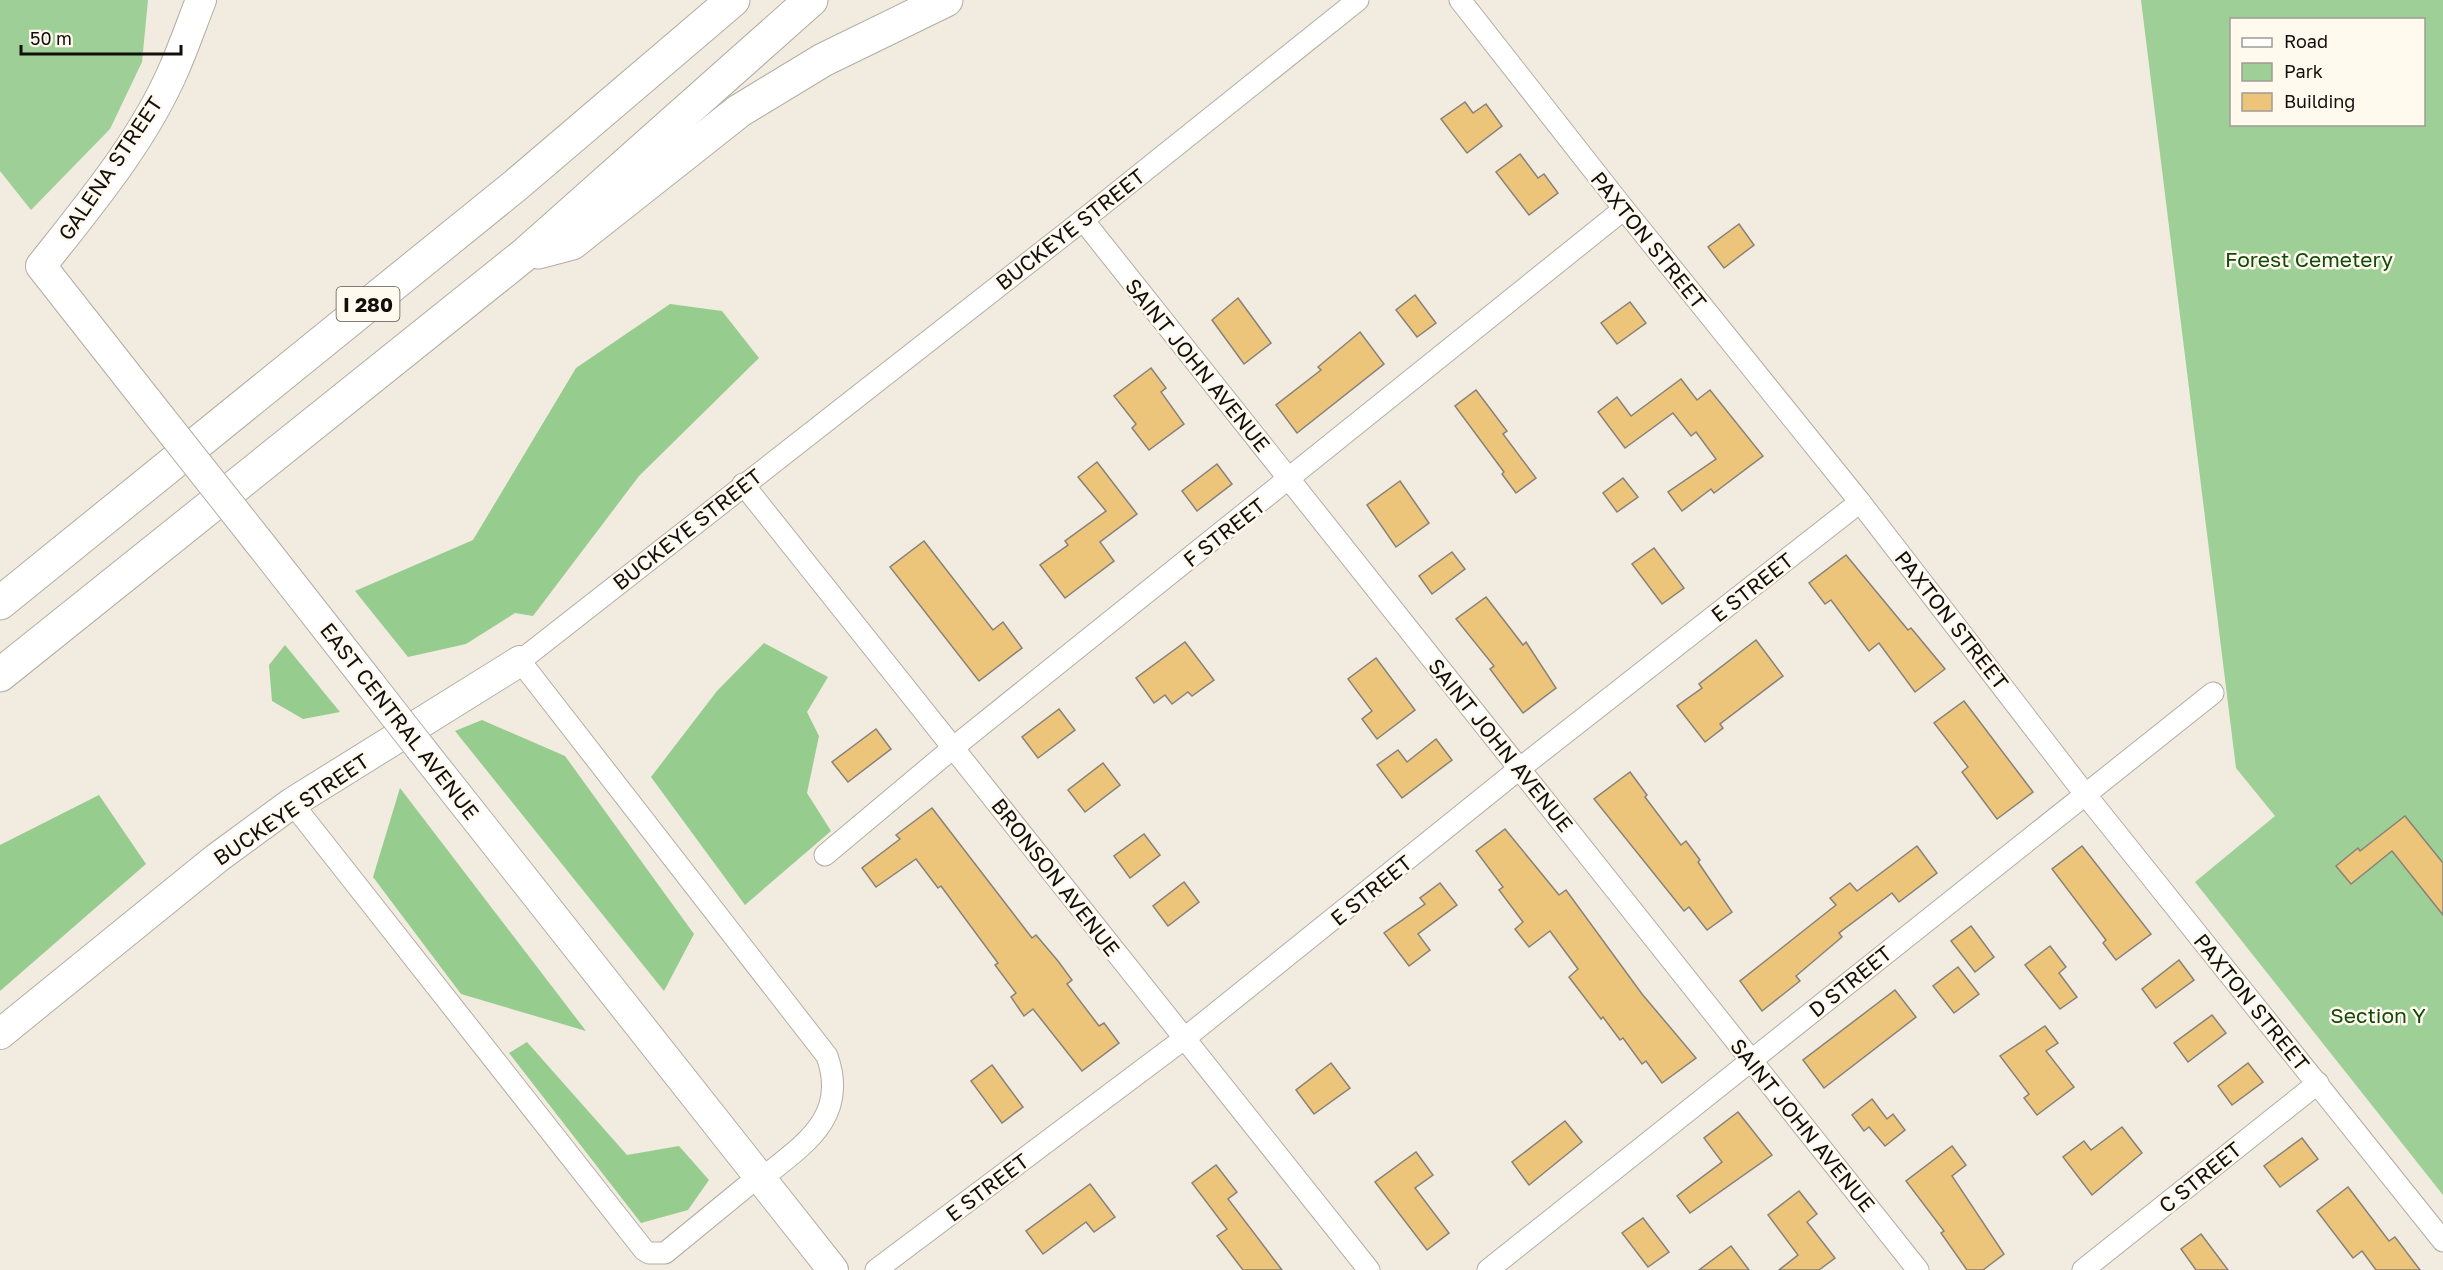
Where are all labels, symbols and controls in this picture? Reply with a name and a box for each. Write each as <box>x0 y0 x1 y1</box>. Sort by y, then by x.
scale bar <box>21 18 182 56</box>
legend <box>2230 18 2425 126</box>
text: 50 m <box>30 27 72 49</box>
text: Road <box>2284 30 2328 52</box>
text: Park <box>2284 60 2323 82</box>
text: Building <box>2284 90 2355 112</box>
street label: GALENA STREET <box>52 91 168 245</box>
street label: BUCKEYE STREET <box>990 163 1150 295</box>
street label: PAXTON STREET <box>1586 166 1712 314</box>
park label: Forest Cemetery <box>2225 246 2393 272</box>
street label: SAINT JOHN AVENUE <box>1120 273 1276 457</box>
road number: I 280 <box>336 287 400 321</box>
street label: BUCKEYE STREET <box>607 463 767 595</box>
street label: F STREET <box>1178 492 1270 572</box>
street label: PAXTON STREET <box>1890 545 2014 695</box>
street label: E STREET <box>1706 547 1798 627</box>
street label: EAST CENTRAL AVENUE <box>315 617 485 825</box>
street label: SAINT JOHN AVENUE <box>1423 653 1579 837</box>
street label: BUCKEYE STREET <box>208 747 374 871</box>
street label: BRONSON AVENUE <box>986 793 1126 961</box>
street label: E STREET <box>1325 849 1417 931</box>
street label: PAXTON STREET <box>2189 928 2315 1076</box>
street label: D STREET <box>1803 940 1897 1022</box>
park label: Section Y <box>2330 1002 2426 1028</box>
street label: SAINT JOHN AVENUE <box>1725 1033 1881 1217</box>
street label: C STREET <box>2153 1136 2247 1218</box>
street label: E STREET <box>940 1147 1034 1227</box>

